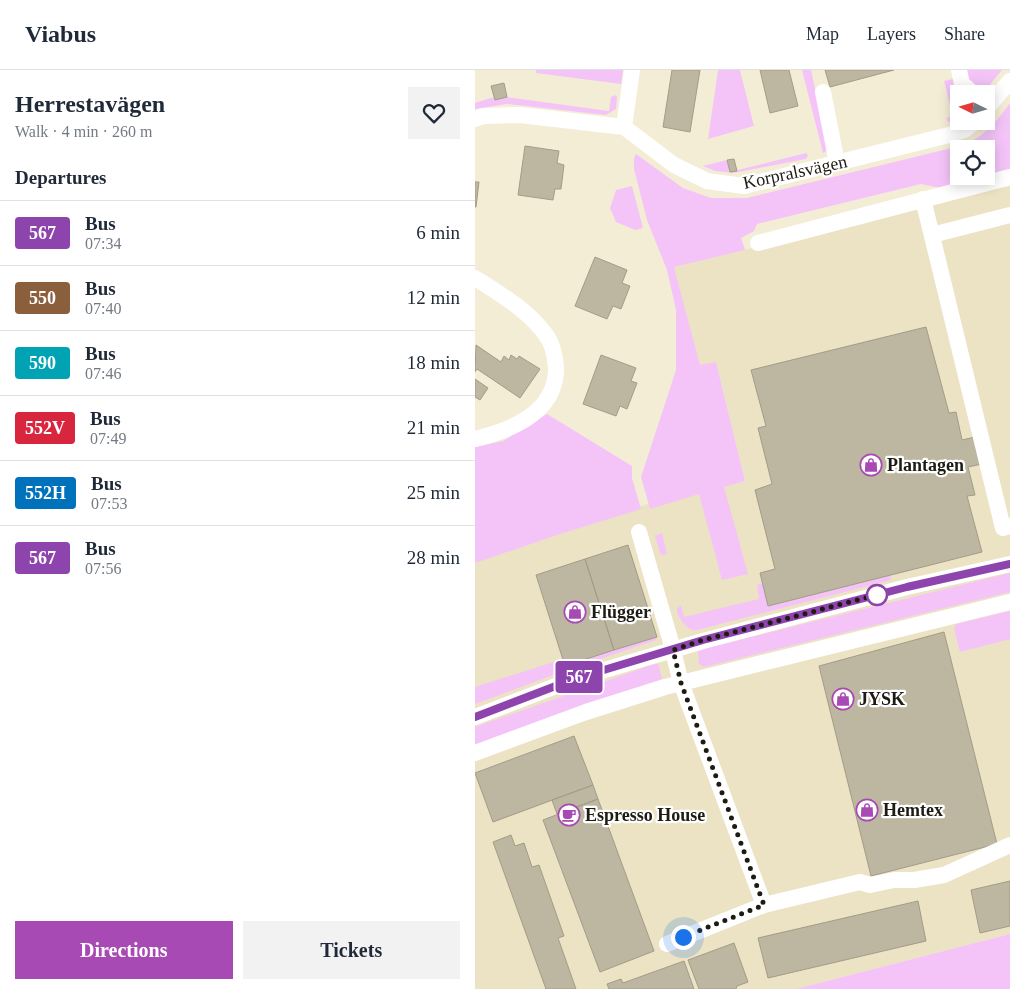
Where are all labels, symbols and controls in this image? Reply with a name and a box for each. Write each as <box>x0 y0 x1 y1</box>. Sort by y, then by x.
text: Viabus <box>25 21 96 47</box>
text: Map <box>806 24 839 44</box>
text: Layers <box>867 24 916 44</box>
text: Share <box>944 24 985 44</box>
north arrow <box>950 85 995 130</box>
map controls <box>950 85 995 185</box>
button: heart <box>408 87 460 139</box>
text: Herrestavägen <box>15 91 165 117</box>
text: Walk · 4 min · 260 m <box>15 123 152 140</box>
button: locate <box>950 140 995 185</box>
street label: Korpralsvägen <box>741 151 849 193</box>
text: Departures <box>15 167 106 188</box>
text: Bus <box>85 213 116 234</box>
text: 6 min <box>416 222 460 243</box>
text: 567 <box>29 223 56 243</box>
text: 07:34 <box>85 235 121 252</box>
text: Bus <box>85 278 116 299</box>
text: 12 min <box>407 287 460 308</box>
text: 550 <box>29 288 56 308</box>
text: 07:40 <box>85 300 121 317</box>
text: Bus <box>85 343 116 364</box>
text: 18 min <box>407 352 460 373</box>
text: 590 <box>29 353 56 373</box>
text: 07:46 <box>85 365 121 382</box>
text: Bus <box>90 408 121 429</box>
text: 21 min <box>407 417 460 438</box>
text: 552V <box>25 418 65 438</box>
text: 07:49 <box>90 430 126 447</box>
shop icon: Plantagen <box>859 453 883 477</box>
place label: Plantagen <box>887 455 964 475</box>
text: Bus <box>91 473 122 494</box>
text: 25 min <box>407 482 460 503</box>
text: 552H <box>25 483 66 503</box>
text: 07:53 <box>91 495 127 512</box>
text: Bus <box>85 538 116 559</box>
text: 28 min <box>407 547 460 568</box>
text: 567 <box>29 548 56 568</box>
text: 07:56 <box>85 560 121 577</box>
unlabelled marker <box>866 584 888 606</box>
shop icon: Flügger <box>563 600 587 624</box>
place label: Flügger <box>591 602 651 622</box>
line badge: 567 <box>550 661 608 693</box>
text: 567 <box>566 667 593 687</box>
shop icon: JYSK <box>831 687 855 711</box>
place label: JYSK <box>859 689 905 709</box>
shop icon: Hemtex <box>855 798 879 822</box>
place label: Hemtex <box>883 800 943 820</box>
cafe icon: Espresso House <box>557 803 581 827</box>
place label: Espresso House <box>585 805 705 825</box>
button: Directions <box>15 921 233 979</box>
button: Tickets <box>243 921 460 979</box>
your location <box>671 925 696 950</box>

